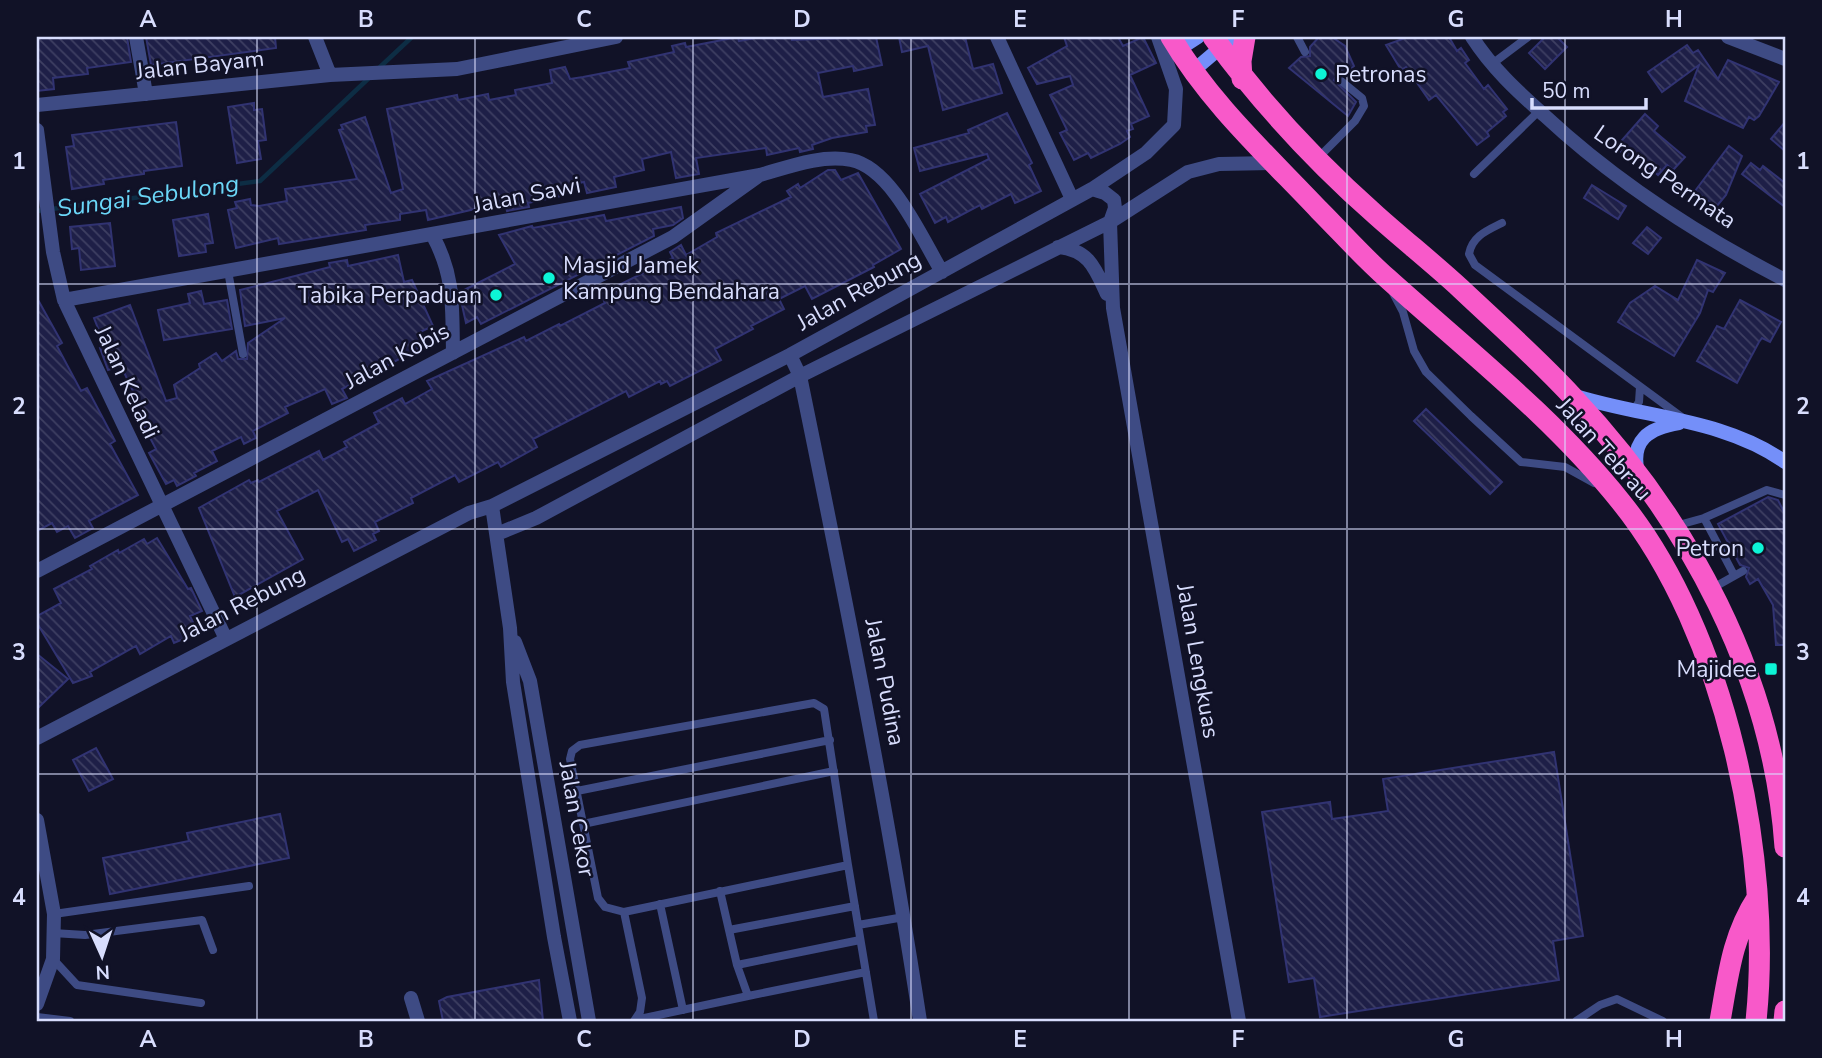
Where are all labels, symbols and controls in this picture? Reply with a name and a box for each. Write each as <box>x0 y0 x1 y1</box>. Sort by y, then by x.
text: A <box>139 4 157 35</box>
text: B <box>358 4 374 35</box>
text: C <box>576 4 592 35</box>
text: D <box>793 4 811 35</box>
text: E <box>1013 4 1027 35</box>
text: F <box>1232 4 1245 35</box>
text: G <box>1448 4 1464 35</box>
text: H <box>1665 4 1683 35</box>
street label: Jalan Bayam <box>133 43 266 87</box>
place label: Petronas <box>1335 59 1427 90</box>
marker: Petronas <box>1313 66 1329 82</box>
scale bar <box>1532 66 1645 110</box>
text: 50 m <box>1542 77 1591 105</box>
street label: Lorong Permata <box>1588 118 1742 236</box>
text: 1 <box>12 146 26 177</box>
text: 1 <box>1796 146 1810 177</box>
water label: Sungai Sebulong <box>55 167 241 225</box>
street label: Jalan Sawi <box>470 169 583 221</box>
street label: Jalan Rebung <box>790 244 927 338</box>
place label: Masjid Jamek Kampung Bendahara <box>563 250 780 307</box>
marker: Masjid Jamek Kampung Bendahara <box>541 270 557 286</box>
place label: Tabika Perpaduan <box>298 280 482 311</box>
marker: Tabika Perpaduan <box>488 287 504 303</box>
street label: Jalan Kobis <box>338 315 455 397</box>
street label: Jalan Keladi <box>87 319 167 444</box>
street label: Jalan Tebrau <box>1549 390 1659 507</box>
text: 2 <box>12 391 26 422</box>
text: 2 <box>1796 391 1810 422</box>
place label: Petron <box>1676 533 1744 564</box>
marker: Petron <box>1750 540 1766 556</box>
street label: Jalan Rebung <box>173 559 310 650</box>
street label: Jalan Lengkuas <box>1169 580 1227 741</box>
street label: Jalan Pudina <box>857 615 913 748</box>
text: 3 <box>12 637 26 668</box>
text: 3 <box>1796 637 1810 668</box>
place label: Majidee <box>1676 654 1757 685</box>
marker: Majidee <box>1763 661 1779 677</box>
street label: Jalan Cekor <box>551 758 603 880</box>
text: 4 <box>12 882 26 913</box>
text: 4 <box>1796 882 1810 913</box>
north arrow <box>66 922 136 992</box>
text: N <box>95 959 111 985</box>
text: A <box>139 1024 157 1055</box>
text: B <box>358 1024 374 1055</box>
text: C <box>576 1024 592 1055</box>
text: D <box>793 1024 811 1055</box>
text: E <box>1013 1024 1027 1055</box>
text: F <box>1232 1024 1245 1055</box>
text: G <box>1448 1024 1464 1055</box>
text: H <box>1665 1024 1683 1055</box>

